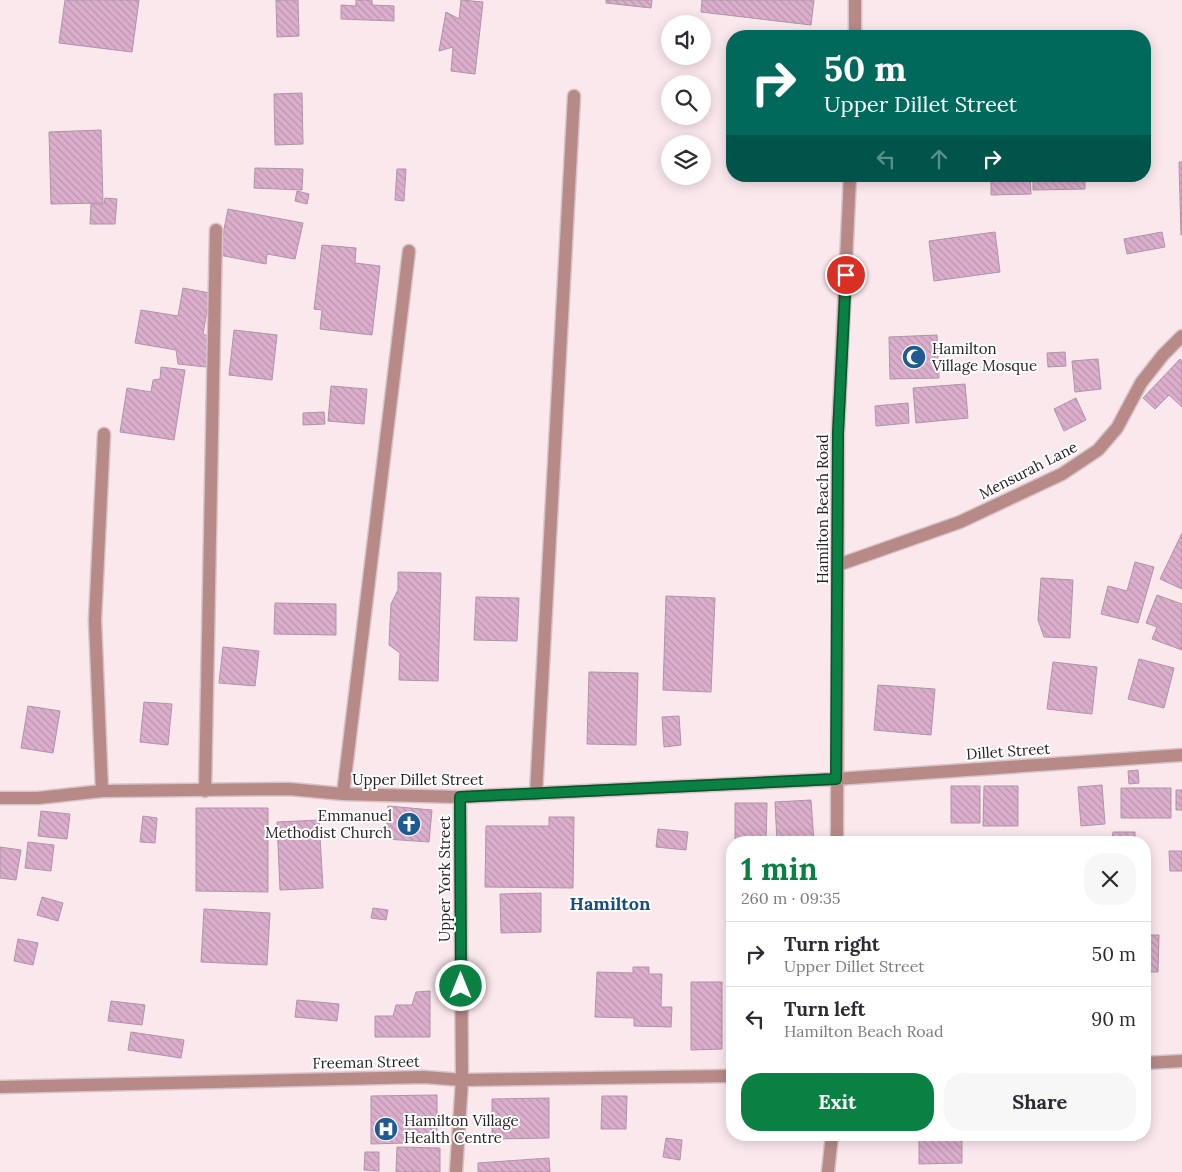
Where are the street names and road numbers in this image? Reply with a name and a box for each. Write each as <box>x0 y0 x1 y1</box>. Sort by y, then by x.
street label: Hamilton Beach Road <box>813 434 832 584</box>
street label: Mensurah Lane <box>976 437 1080 503</box>
street label: Dillet Street <box>966 739 1051 763</box>
street label: Upper Dillet Street <box>352 770 484 789</box>
street label: Upper York Street <box>435 816 454 942</box>
street label: Freeman Street <box>312 1052 420 1072</box>

